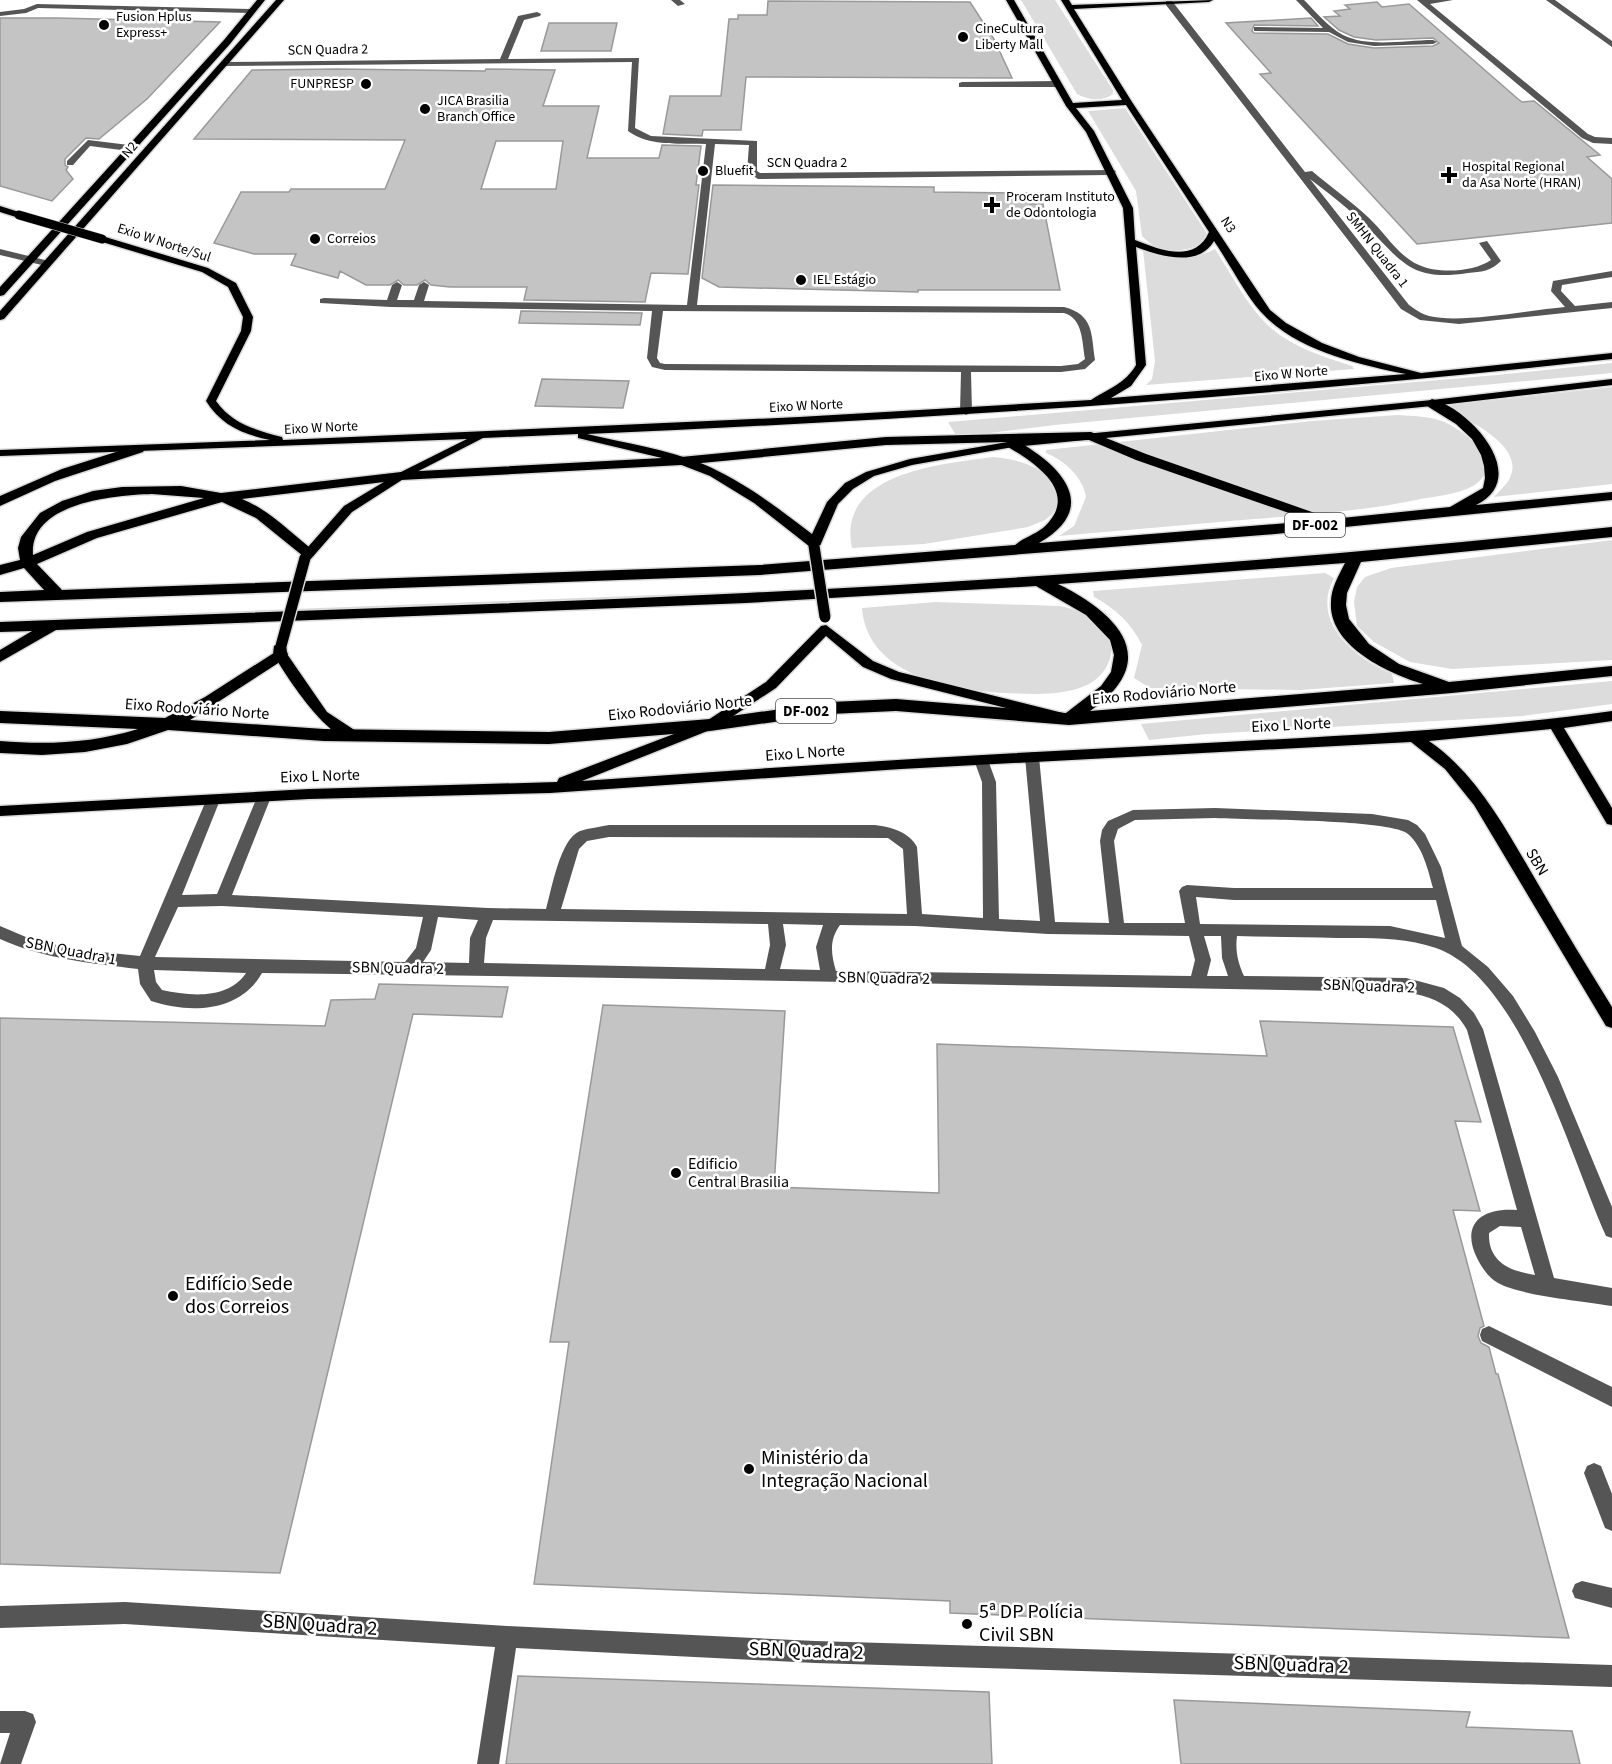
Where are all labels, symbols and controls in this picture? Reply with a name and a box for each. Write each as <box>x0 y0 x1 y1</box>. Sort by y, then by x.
place label: Fusion Hplus Express+ <box>116 7 192 43</box>
marker: Fusion Hplus Express+ <box>97 18 111 32</box>
place label: CineCultura Liberty Mall <box>975 19 1044 55</box>
marker: CineCultura Liberty Mall <box>956 30 970 44</box>
street label: SCN Quadra 2 <box>288 39 368 61</box>
place label: FUNPRESP <box>290 74 354 94</box>
marker: FUNPRESP <box>359 77 373 91</box>
place label: JICA Brasilia Branch Office <box>437 91 515 127</box>
marker: JICA Brasilia Branch Office <box>418 102 432 116</box>
street label: N2 <box>117 137 143 163</box>
street label: SCN Quadra 2 <box>767 153 847 173</box>
place label: Hospital Regional da Asa Norte (HRAN) <box>1462 157 1581 193</box>
place label: Bluefit <box>715 161 754 181</box>
marker: Bluefit <box>696 164 710 178</box>
marker: Hospital Regional da Asa Norte (HRAN) <box>1440 166 1458 184</box>
place label: Proceram Instituto de Odontologia <box>1006 187 1115 223</box>
marker: Proceram Instituto de Odontologia <box>983 196 1001 214</box>
street label: SMHN Quadra 1 <box>1341 208 1413 292</box>
street label: N3 <box>1215 213 1241 237</box>
street label: Exio W Norte/Sul <box>115 218 214 268</box>
place label: Correios <box>327 229 376 249</box>
marker: Correios <box>308 232 322 246</box>
place label: IEL Estágio <box>813 270 876 290</box>
marker: IEL Estágio <box>794 273 808 287</box>
street label: Eixo W Norte <box>1253 361 1329 387</box>
street label: Eixo W Norte <box>769 394 844 418</box>
street label: Eixo W Norte <box>284 416 359 440</box>
road number: DF-002 <box>1285 513 1345 537</box>
street label: Eixo Rodoviário Norte <box>1091 676 1237 710</box>
street label: Eixo Rodoviário Norte <box>607 689 753 727</box>
street label: Eixo Rodoviário Norte <box>124 693 270 725</box>
road number: DF-002 <box>776 699 836 723</box>
street label: Eixo L Norte <box>1251 712 1331 738</box>
street label: Eixo L Norte <box>764 739 846 767</box>
street label: Eixo L Norte <box>280 764 360 788</box>
street label: SBN <box>1520 844 1554 880</box>
street label: SBN Quadra 1 <box>24 931 118 971</box>
street label: SBN Quadra 2 <box>352 956 444 980</box>
street label: SBN Quadra 2 <box>838 966 930 990</box>
street label: SBN Quadra 2 <box>1323 973 1415 999</box>
place label: Edificio Central Brasilia <box>688 1153 789 1193</box>
marker: Edificio Central Brasilia <box>669 1166 683 1180</box>
place label: Edifício Sede dos Correios <box>185 1270 293 1321</box>
marker: Edifício Sede dos Correios <box>166 1289 180 1303</box>
place label: Ministério da Integração Nacional <box>761 1444 928 1495</box>
marker: Ministério da Integração Nacional <box>742 1462 756 1476</box>
place label: 5ª DP Polícia Civil SBN <box>979 1598 1083 1649</box>
street label: SBN Quadra 2 <box>262 1607 378 1643</box>
marker: 5ª DP Polícia Civil SBN <box>960 1617 974 1631</box>
street label: SBN Quadra 2 <box>748 1635 864 1667</box>
street label: SBN Quadra 2 <box>1233 1649 1349 1681</box>

